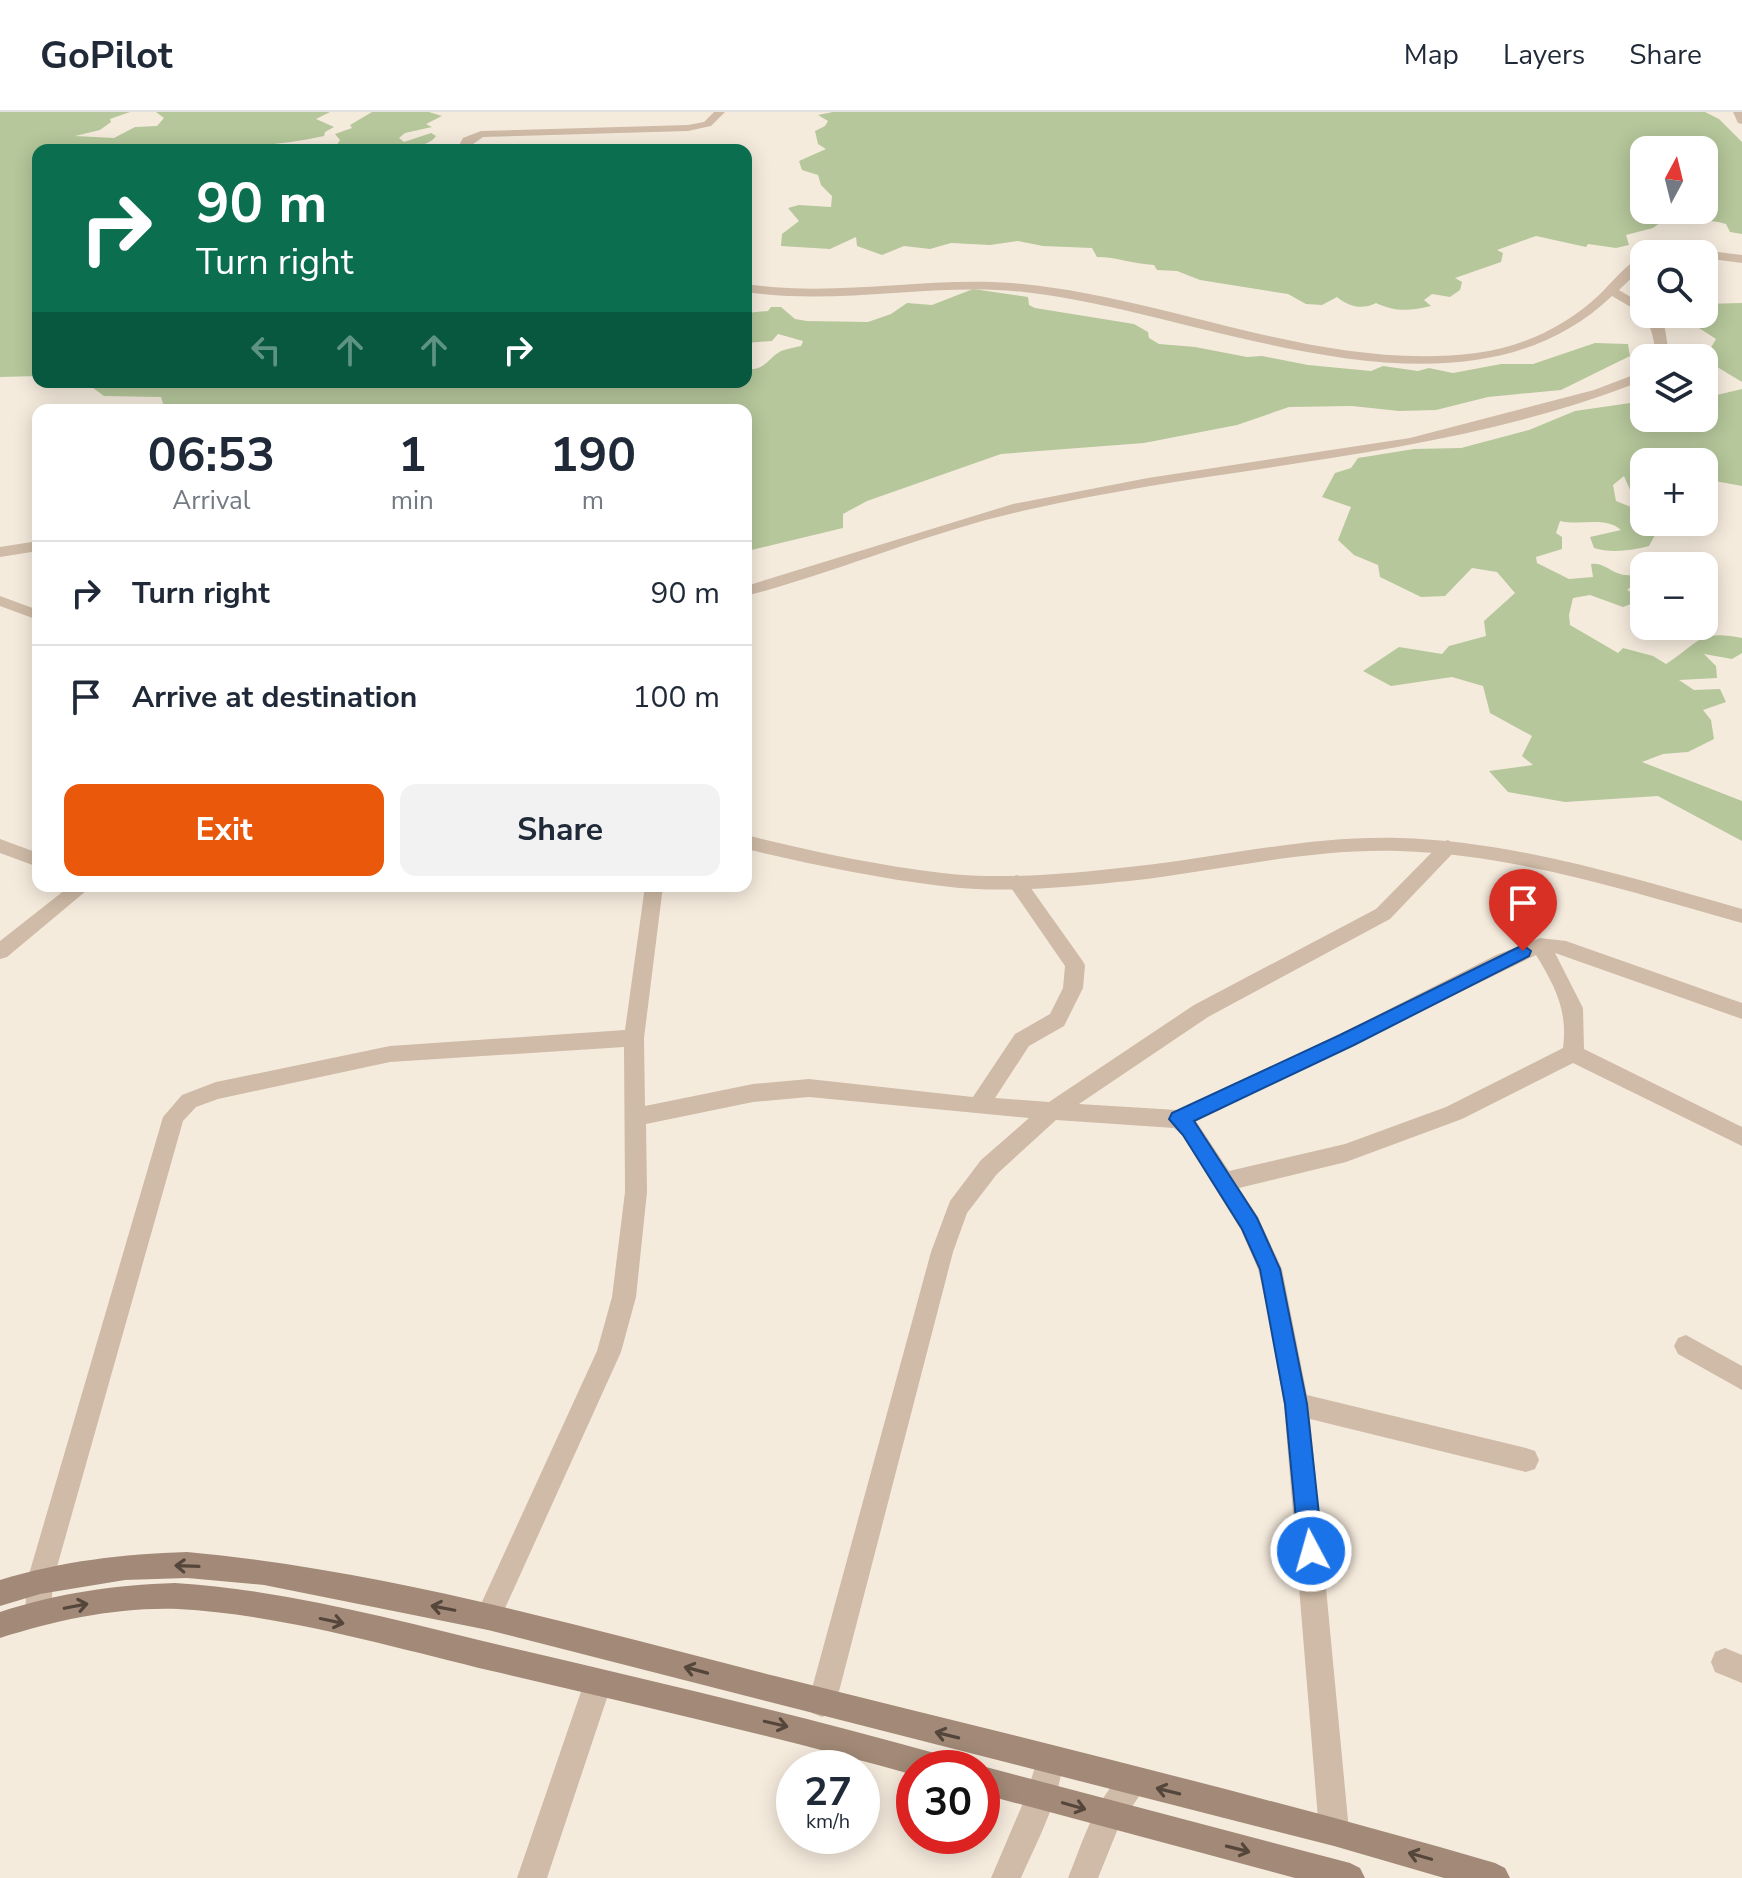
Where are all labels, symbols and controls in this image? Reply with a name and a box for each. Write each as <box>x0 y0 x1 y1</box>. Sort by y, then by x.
text: GoPilot <box>40 30 173 81</box>
text: Map <box>1404 36 1459 74</box>
text: Layers <box>1503 36 1585 74</box>
text: Share <box>1629 36 1702 74</box>
north arrow <box>1630 136 1718 224</box>
map controls <box>1630 136 1718 640</box>
text: 90 m <box>196 165 327 242</box>
icon: right <box>64 176 168 280</box>
text: Turn right <box>196 238 353 287</box>
button: search <box>1630 240 1718 328</box>
icon: left <box>244 328 288 372</box>
icon: ahead <box>328 328 372 372</box>
icon: ahead <box>412 328 456 372</box>
icon: right <box>496 328 540 372</box>
button: layers <box>1630 344 1718 432</box>
text: 06:53 <box>148 422 275 488</box>
text: 1 <box>398 422 427 488</box>
text: 190 <box>550 422 636 488</box>
button: + <box>1630 448 1718 536</box>
text: Arrival <box>172 483 251 518</box>
text: min <box>391 483 434 518</box>
text: m <box>582 483 604 518</box>
button: − <box>1630 552 1718 640</box>
icon: right <box>64 571 108 615</box>
text: Turn right <box>132 573 270 614</box>
text: 90 m <box>651 573 720 614</box>
icon: arrive <box>64 675 108 719</box>
text: Arrive at destination <box>132 677 417 718</box>
text: 100 m <box>633 677 720 718</box>
button: Exit <box>64 784 384 876</box>
button: Share <box>400 784 720 876</box>
pin <box>1489 869 1557 951</box>
icon: arrive <box>1501 881 1545 925</box>
position arrow <box>1269 1509 1353 1593</box>
one-way arrow <box>174 1558 201 1574</box>
one-way arrow <box>62 1598 88 1613</box>
one-way arrow <box>431 1599 456 1614</box>
one-way arrow <box>319 1614 345 1629</box>
one-way arrow <box>683 1661 709 1676</box>
one-way arrow <box>763 1718 789 1733</box>
one-way arrow <box>935 1726 961 1741</box>
speed limit sign: 30 <box>896 1750 1000 1854</box>
text: 27 <box>804 1765 852 1819</box>
one-way arrow <box>1156 1783 1182 1798</box>
one-way arrow <box>1060 1800 1086 1815</box>
text: km/h <box>806 1808 850 1835</box>
one-way arrow <box>1225 1842 1251 1857</box>
one-way arrow <box>1407 1848 1433 1863</box>

